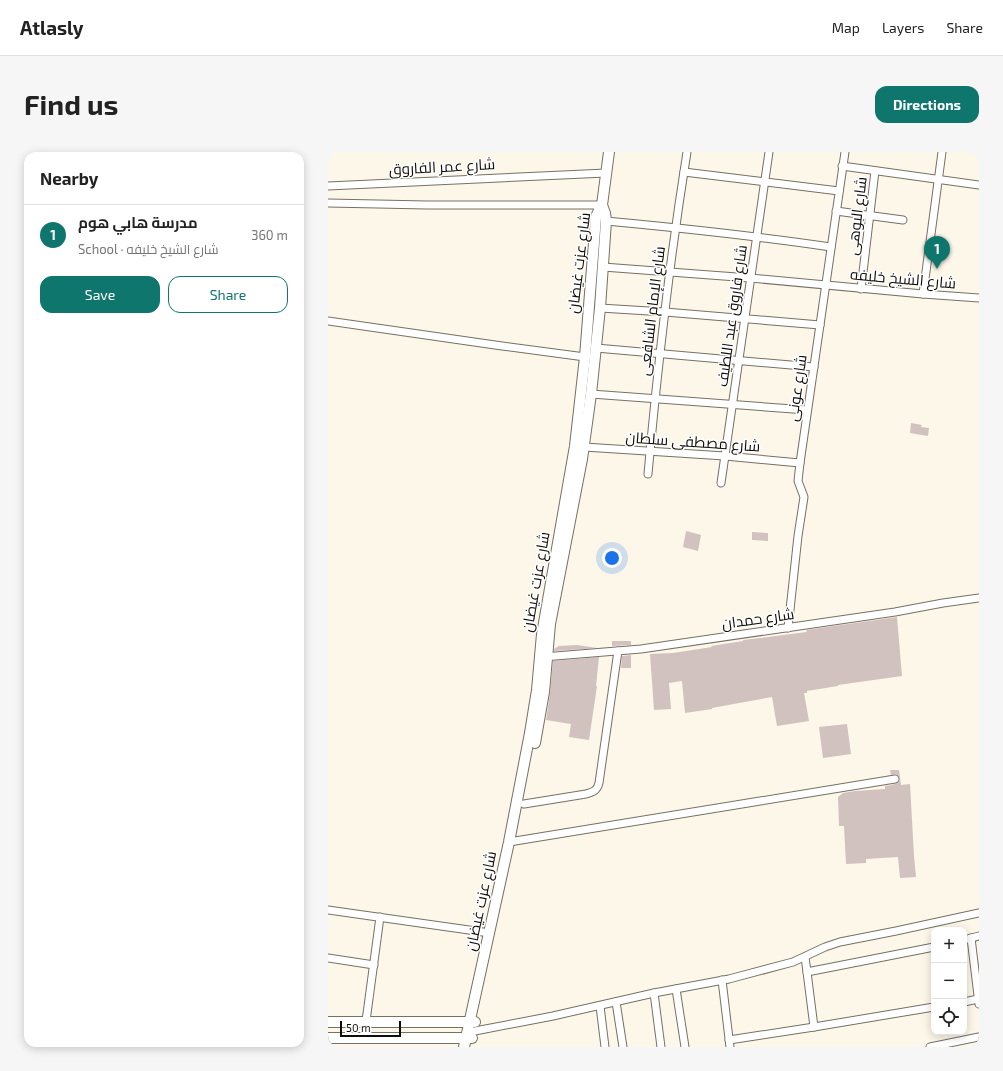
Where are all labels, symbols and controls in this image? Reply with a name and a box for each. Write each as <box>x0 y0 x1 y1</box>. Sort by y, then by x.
text: Atlasly <box>20 16 84 39</box>
text: Map <box>832 19 860 36</box>
text: Layers <box>882 19 924 36</box>
text: Share <box>946 19 983 36</box>
button: Directions <box>875 86 979 123</box>
text: Find us <box>24 87 118 121</box>
street label: شارع عمر الفاروق <box>388 154 496 181</box>
text: Nearby <box>40 168 98 188</box>
street label: شارع البوهى <box>842 176 873 256</box>
street label: شارع عزت غيضان <box>563 211 596 315</box>
text: مدرسة هابي هوم <box>78 213 198 231</box>
text: 1 <box>50 227 56 243</box>
text: 360 m <box>251 227 288 243</box>
pin: 1 <box>924 236 950 269</box>
text: School · شارع الشيخ خليفه <box>78 241 218 257</box>
street label: شارع فاروق عبد اللطيف <box>712 244 753 388</box>
street label: شارع الإمام الشافعى <box>634 245 671 377</box>
street label: شارع الشيخ خليفه <box>849 264 957 295</box>
button: Save <box>40 276 160 313</box>
button: Share <box>168 276 288 313</box>
street label: شارع عونى <box>782 353 813 423</box>
street label: شارع مصطفى سلطان <box>625 427 761 458</box>
street label: شارع عزت غيضان <box>517 530 556 634</box>
your location <box>602 548 622 568</box>
street label: شارع حمدان <box>721 604 796 635</box>
street label: شارع عزت غيضان <box>461 849 502 953</box>
map controls <box>931 927 967 1035</box>
button: + <box>931 927 967 963</box>
button: − <box>931 963 967 999</box>
button: locate <box>931 999 967 1035</box>
scale bar <box>340 1019 401 1038</box>
text: 50 m <box>346 1021 371 1034</box>

